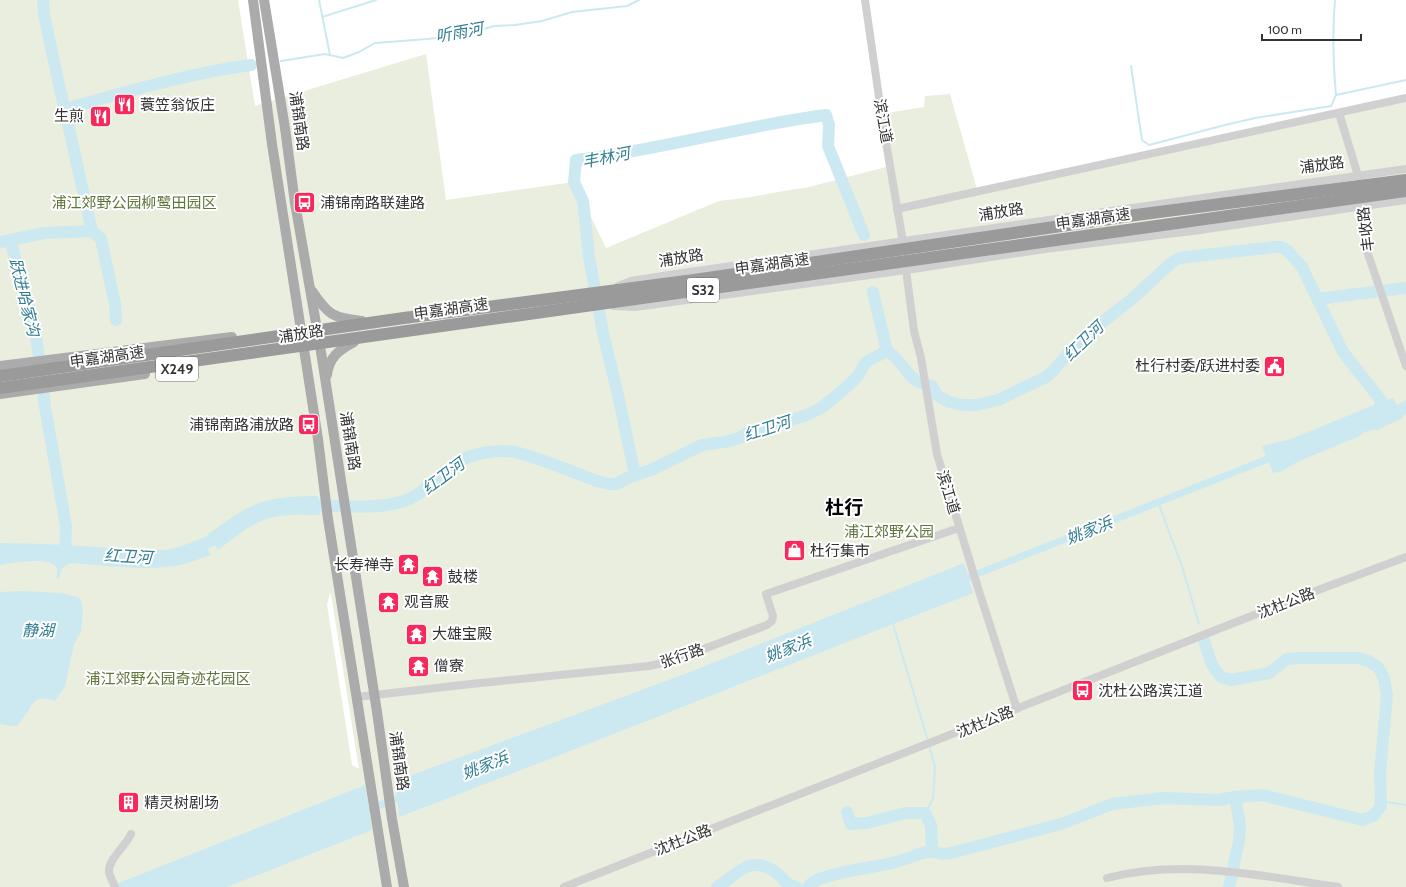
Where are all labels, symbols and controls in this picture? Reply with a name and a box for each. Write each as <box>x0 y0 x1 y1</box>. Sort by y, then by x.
scale bar <box>1262 16 1361 42</box>
water label: 听雨河 <box>434 18 487 46</box>
text: 100 m <box>1268 22 1302 37</box>
street label: 浦锦南路 <box>286 90 312 152</box>
restaurant icon: 蓑笠翁饭庄 <box>111 92 137 118</box>
place label: 蓑笠翁饭庄 <box>140 96 215 114</box>
street label: 滨江道 <box>870 97 896 145</box>
restaurant icon: 生煎 <box>87 103 113 129</box>
place label: 生煎 <box>54 107 84 125</box>
water label: 丰林河 <box>581 143 634 171</box>
street label: 浦放路 <box>1298 153 1346 177</box>
bus stop icon: 浦锦南路联建路 <box>291 190 317 216</box>
park label: 浦江郊野公园柳鹭田园区 <box>51 194 217 212</box>
place label: 浦锦南路联建路 <box>320 194 425 212</box>
street label: 浦放路 <box>977 200 1025 224</box>
street label: 申嘉湖高速 <box>1055 205 1131 233</box>
street label: 丰收路 <box>1354 206 1378 252</box>
street label: 浦放路 <box>657 246 705 270</box>
street label: 申嘉湖高速 <box>734 250 810 278</box>
water label: 跃进哈家沟 <box>6 256 44 340</box>
road number: S32 <box>687 278 719 302</box>
street label: 申嘉湖高速 <box>413 295 489 323</box>
water label: 红卫河 <box>1059 316 1109 365</box>
street label: 浦放路 <box>277 322 325 346</box>
street label: 申嘉湖高速 <box>69 343 145 371</box>
public building icon: 杜行村委/跃进村委 <box>1262 353 1288 379</box>
road number: X249 <box>156 357 198 381</box>
place label: 杜行村委/跃进村委 <box>1135 357 1260 375</box>
street label: 浦锦南路 <box>336 410 364 472</box>
water label: 红卫河 <box>741 411 796 445</box>
bus stop icon: 浦锦南路浦放路 <box>296 412 322 438</box>
place label: 浦锦南路浦放路 <box>189 416 294 434</box>
water label: 红卫河 <box>418 453 471 498</box>
street label: 滨江道 <box>933 468 963 516</box>
district label: 杜行 <box>825 496 863 519</box>
water label: 姚家浜 <box>1063 512 1117 548</box>
park label: 浦江郊野公园 <box>844 523 934 541</box>
shop icon: 杜行集市 <box>781 538 807 564</box>
place label: 杜行集市 <box>810 542 870 560</box>
water label: 红卫河 <box>104 546 155 567</box>
temple icon: 长寿禅寺 <box>396 552 422 578</box>
place label: 长寿禅寺 <box>334 556 394 574</box>
temple icon: 鼓楼 <box>420 564 446 590</box>
place label: 鼓楼 <box>448 568 478 586</box>
street label: 沈杜公路 <box>1255 584 1317 622</box>
temple icon: 观音殿 <box>375 589 401 615</box>
place label: 观音殿 <box>404 593 449 611</box>
water label: 静湖 <box>22 621 57 640</box>
temple icon: 大雄宝殿 <box>403 621 429 647</box>
place label: 大雄宝殿 <box>432 625 492 643</box>
water label: 姚家浜 <box>762 630 816 666</box>
street label: 张行路 <box>658 640 706 672</box>
temple icon: 僧寮 <box>406 653 432 679</box>
place label: 僧寮 <box>434 657 464 675</box>
park label: 浦江郊野公园奇迹花园区 <box>85 670 251 688</box>
bus stop icon: 沈杜公路滨江道 <box>1070 678 1096 704</box>
place label: 沈杜公路滨江道 <box>1098 682 1203 700</box>
street label: 沈杜公路 <box>954 702 1016 742</box>
street label: 浦锦南路 <box>386 730 412 792</box>
water label: 姚家浜 <box>459 747 513 783</box>
building icon: 精灵树剧场 <box>115 790 141 816</box>
place label: 精灵树剧场 <box>144 794 219 812</box>
street label: 沈杜公路 <box>652 821 714 859</box>

